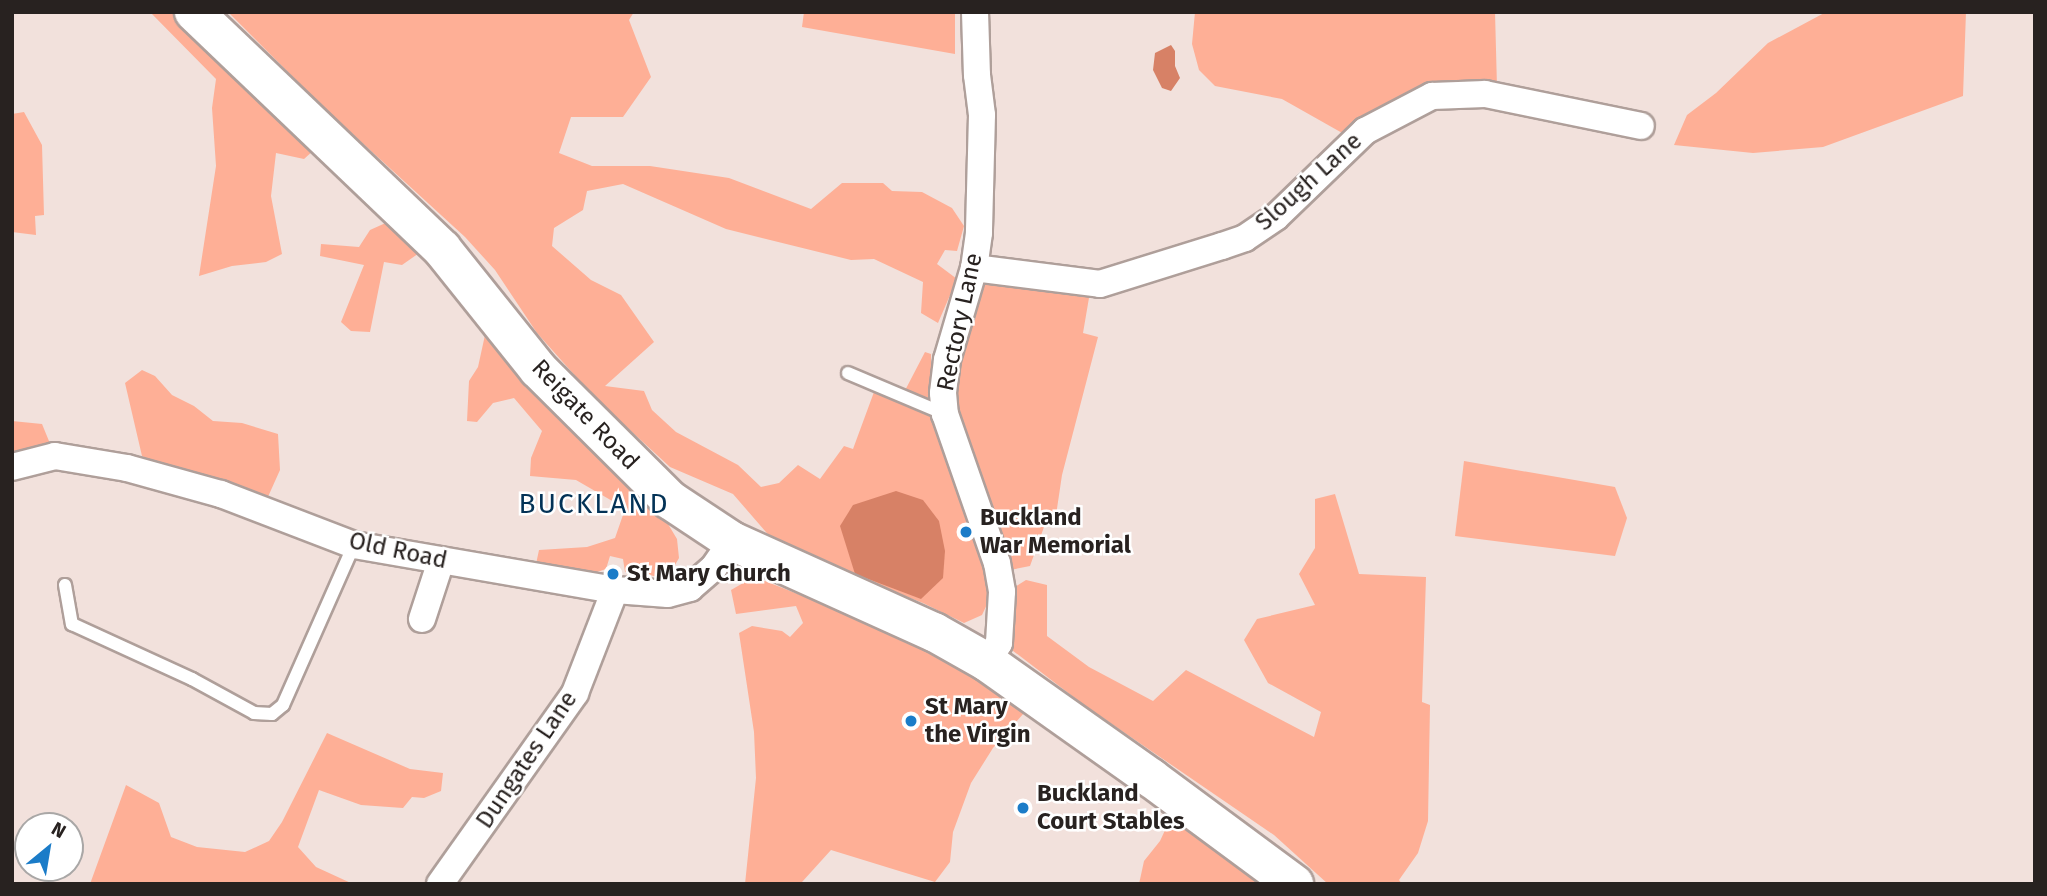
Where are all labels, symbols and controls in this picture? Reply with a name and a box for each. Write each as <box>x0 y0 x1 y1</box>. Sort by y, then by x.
street label: Slough Lane <box>1250 127 1368 237</box>
street label: Rectory Lane <box>931 250 989 394</box>
street label: Reigate Road <box>525 354 645 476</box>
district label: BUCKLAND <box>520 487 668 521</box>
place label: Buckland War Memorial <box>980 504 1131 560</box>
marker: Buckland War Memorial <box>958 524 974 540</box>
street label: Old Road <box>346 527 450 575</box>
place label: St Mary Church <box>627 560 791 588</box>
marker: St Mary Church <box>605 566 621 582</box>
street label: Dungates Lane <box>470 686 584 834</box>
place label: St Mary the Virgin <box>925 693 1031 749</box>
marker: St Mary the Virgin <box>903 713 919 729</box>
place label: Buckland Court Stables <box>1037 780 1185 836</box>
marker: Buckland Court Stables <box>1015 800 1031 816</box>
north arrow <box>14 812 84 882</box>
text: N <box>48 817 70 843</box>

